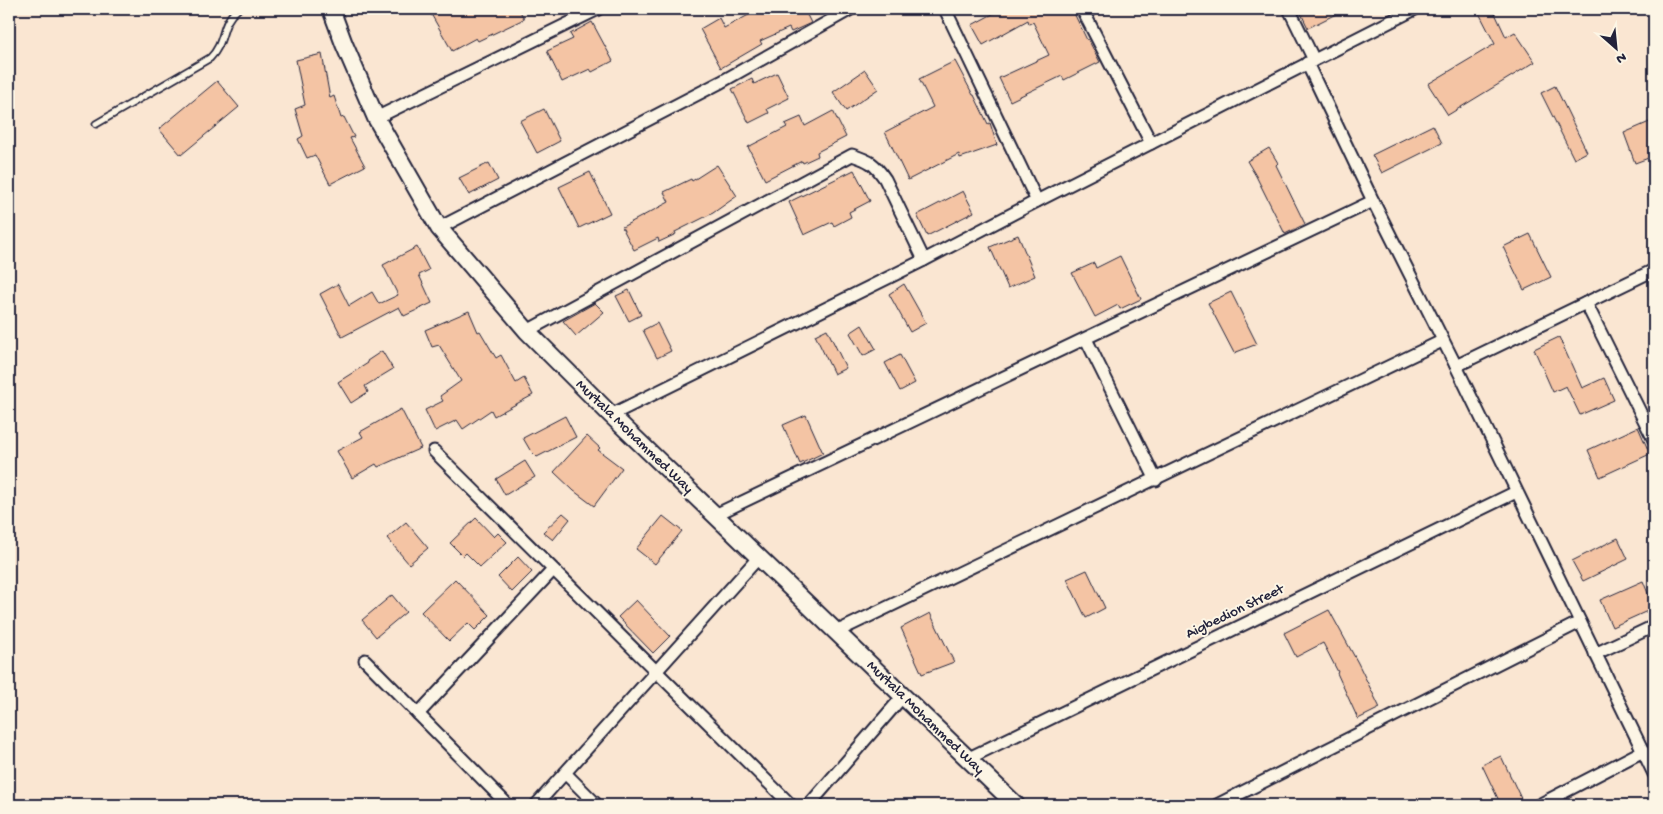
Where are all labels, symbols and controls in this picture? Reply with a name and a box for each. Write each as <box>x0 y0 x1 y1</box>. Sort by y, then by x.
north arrow <box>1590 22 1640 72</box>
text: N <box>1613 48 1629 67</box>
street label: Murtala Mohammed Way <box>571 376 697 498</box>
street label: Aigbedion Street <box>1183 580 1289 643</box>
street label: Murtala Mohammed Way <box>862 657 988 779</box>

